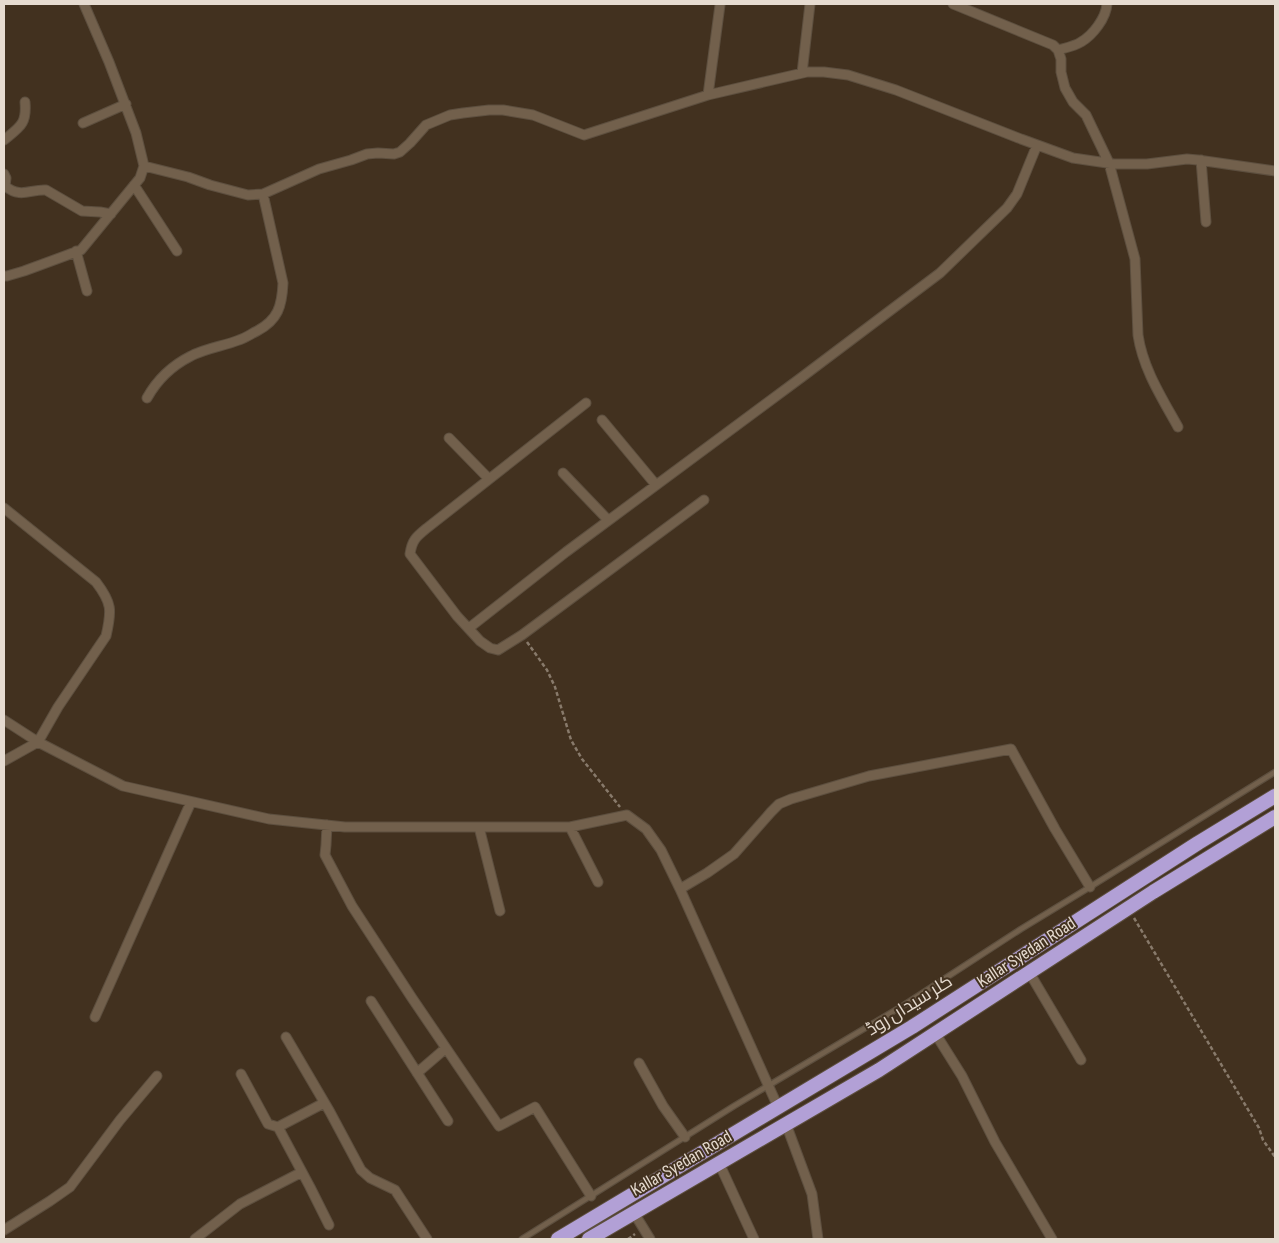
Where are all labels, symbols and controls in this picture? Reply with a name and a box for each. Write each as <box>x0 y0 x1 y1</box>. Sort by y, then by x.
street label: Kallar Syedan Road <box>973 913 1080 992</box>
street label: کلر سیداں روڈ <box>862 971 956 1040</box>
street label: Kallar Syedan Road <box>627 1126 736 1201</box>

